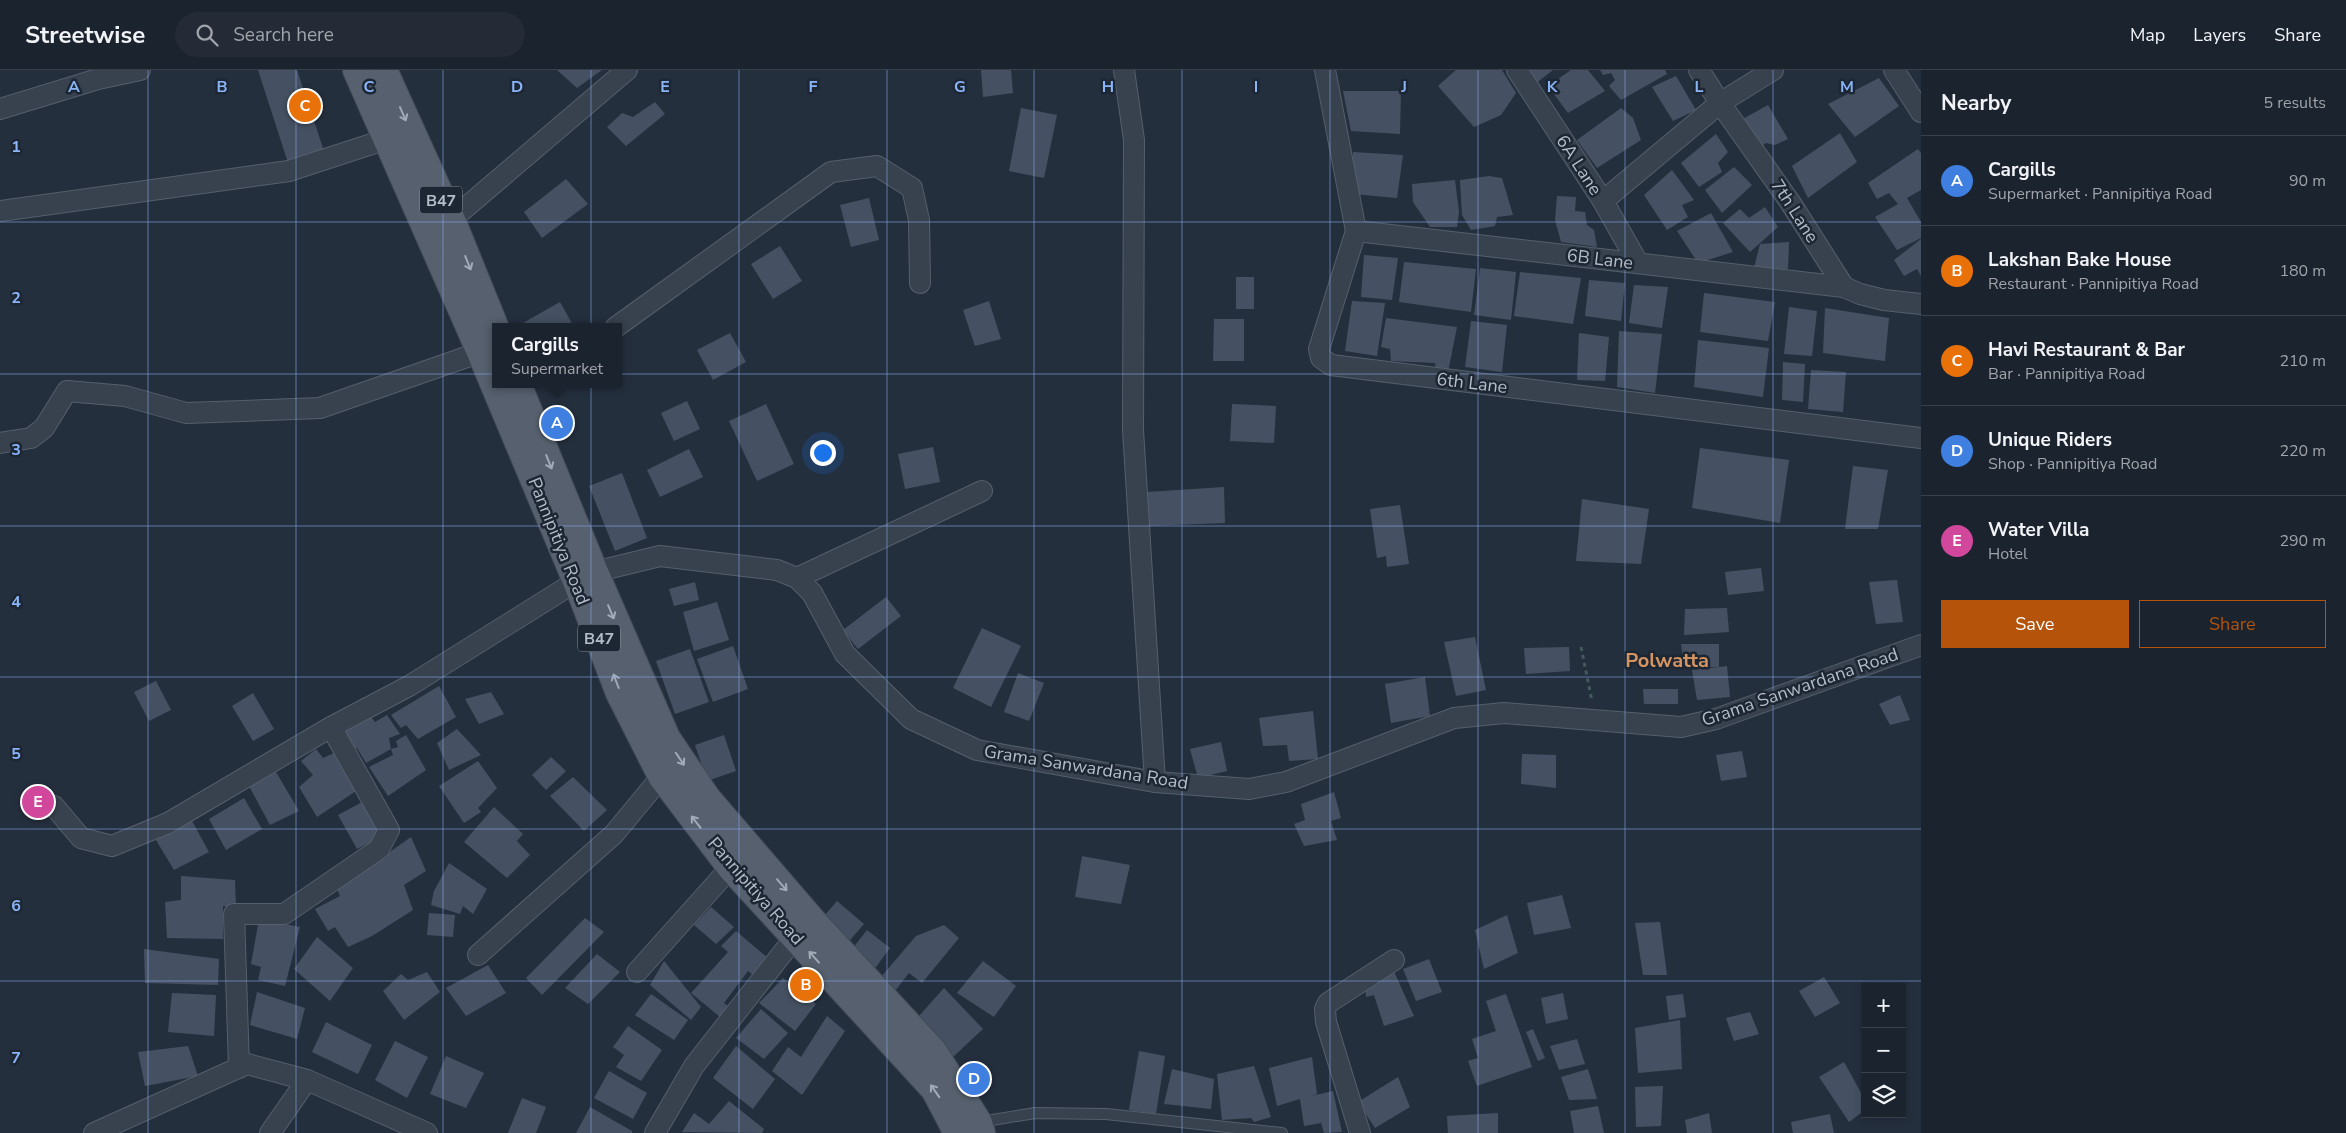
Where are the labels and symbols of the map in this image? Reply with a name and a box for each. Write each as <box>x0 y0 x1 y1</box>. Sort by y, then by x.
text: A <box>68 76 80 98</box>
text: B <box>216 76 228 98</box>
text: C <box>364 76 375 98</box>
text: D <box>511 76 523 98</box>
text: E <box>660 76 670 98</box>
text: F <box>809 76 818 98</box>
text: G <box>954 76 966 98</box>
text: H <box>1102 76 1114 98</box>
text: I <box>1254 76 1258 98</box>
text: J <box>1400 76 1407 98</box>
text: K <box>1547 76 1559 98</box>
text: L <box>1695 76 1704 98</box>
text: M <box>1840 76 1854 98</box>
pin: C <box>289 87 321 125</box>
one-way arrow <box>398 106 408 121</box>
street label: 6A Lane <box>1551 130 1607 200</box>
text: 1 <box>11 136 21 158</box>
street label: 7th Lane <box>1766 175 1824 247</box>
road number: B47 <box>420 186 462 214</box>
street label: 6B Lane <box>1565 243 1635 275</box>
one-way arrow <box>464 255 473 270</box>
text: 2 <box>11 287 21 309</box>
street label: 6th Lane <box>1435 367 1509 399</box>
pin: A <box>541 404 573 442</box>
text: 3 <box>11 439 21 461</box>
your location <box>810 440 836 466</box>
one-way arrow <box>545 454 554 469</box>
street label: Pannipitiya Road <box>523 474 595 608</box>
text: 4 <box>11 591 21 613</box>
one-way arrow <box>607 604 617 619</box>
road number: B47 <box>578 624 620 652</box>
street label: Grama Sanwardana Road <box>1699 642 1901 732</box>
district label: Polwatta <box>1625 647 1709 674</box>
one-way arrow <box>610 674 620 689</box>
street label: Grama Sanwardana Road <box>982 739 1190 795</box>
text: 5 <box>11 743 21 765</box>
one-way arrow <box>675 752 685 766</box>
pin: E <box>22 783 54 821</box>
one-way arrow <box>690 816 701 829</box>
street label: Pannipitiya Road <box>703 832 809 950</box>
one-way arrow <box>776 879 787 892</box>
text: 6 <box>11 895 21 917</box>
one-way arrow <box>809 951 820 964</box>
pin: B <box>790 966 822 1004</box>
text: 7 <box>11 1047 21 1069</box>
pin: D <box>958 1060 990 1098</box>
one-way arrow <box>930 1084 940 1098</box>

